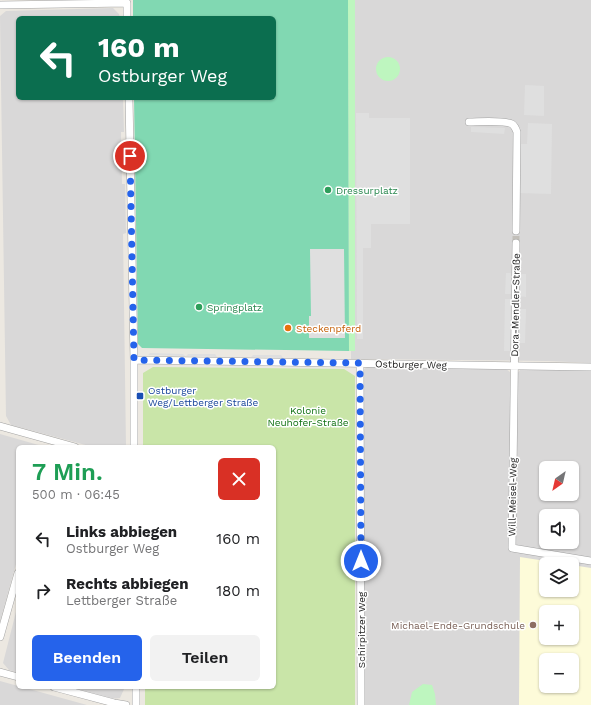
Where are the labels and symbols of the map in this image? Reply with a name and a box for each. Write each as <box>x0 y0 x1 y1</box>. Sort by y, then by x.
pin <box>113 139 147 173</box>
marker: Dressurplatz <box>323 185 333 195</box>
place label: Dressurplatz <box>336 185 398 196</box>
street label: Dora-Mendler-Straße <box>509 253 522 357</box>
marker: Springplatz <box>194 302 204 312</box>
place label: Springplatz <box>207 302 262 313</box>
marker: Steckenpferd <box>283 323 293 333</box>
place label: Steckenpferd <box>296 323 361 334</box>
street label: Ostburger Weg <box>375 358 448 371</box>
place label: Ostburger Weg/Lettberger Straße <box>148 385 259 408</box>
marker: Ostburger Weg/Lettberger Straße <box>135 391 145 401</box>
park label: Kolonie Neuhofer-Straße <box>267 405 349 428</box>
street label: Will-Meisel-Weg <box>506 457 519 536</box>
north arrow <box>539 461 579 501</box>
position arrow <box>340 540 382 582</box>
street label: Schirpitzer Weg <box>356 591 367 668</box>
place label: Michael-Ende-Grundschule <box>391 620 525 631</box>
marker: Michael-Ende-Grundschule <box>528 620 538 630</box>

